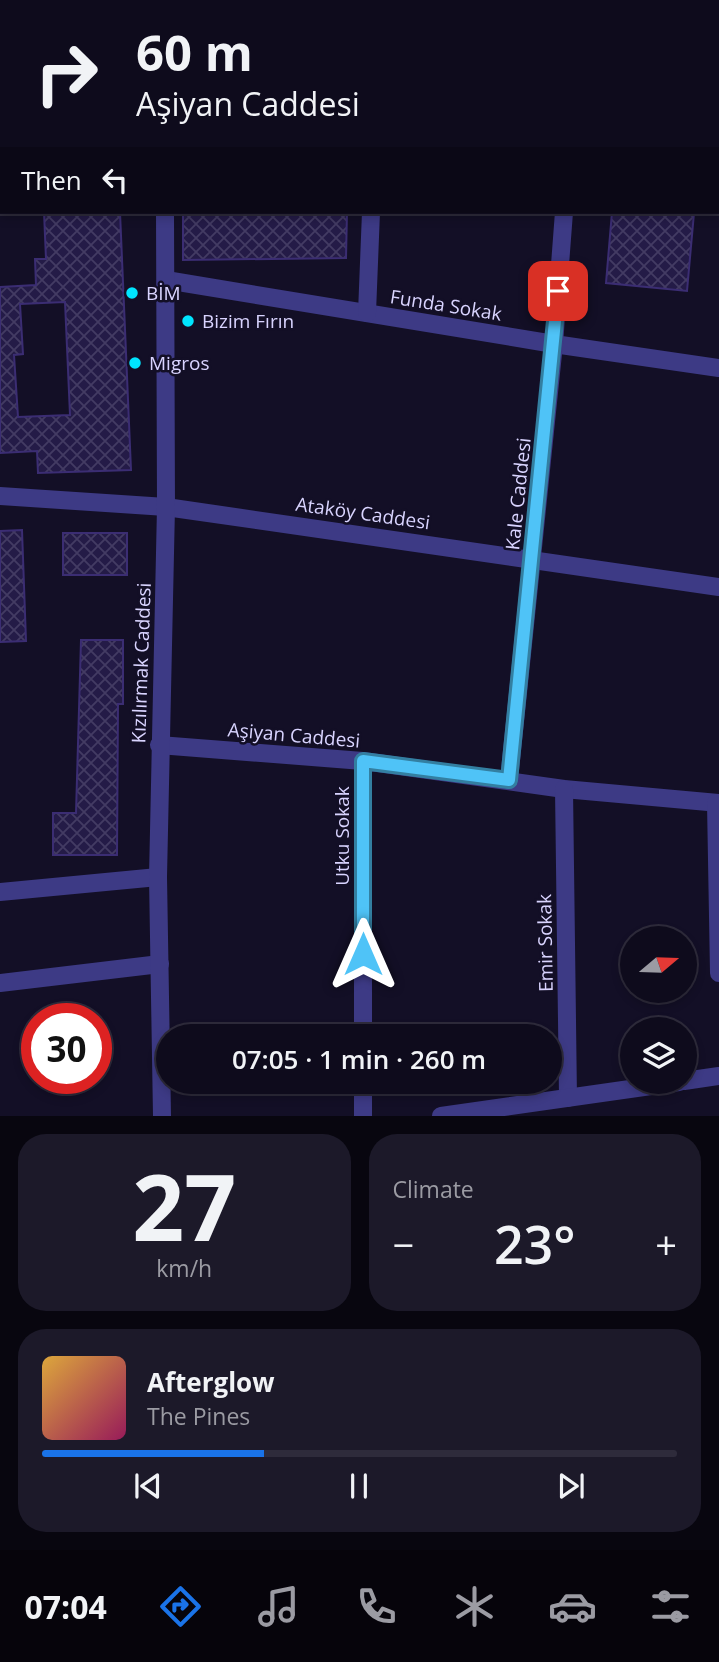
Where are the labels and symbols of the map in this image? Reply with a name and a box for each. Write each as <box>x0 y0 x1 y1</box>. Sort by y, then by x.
pin <box>528 261 588 321</box>
place label: BİM <box>146 280 181 306</box>
street label: Funda Sokak <box>388 283 504 327</box>
marker: BİM <box>124 285 140 301</box>
place label: Bizim Fırın <box>202 308 294 334</box>
marker: Bizim Fırın <box>180 313 196 329</box>
place label: Migros <box>149 350 209 376</box>
marker: Migros <box>127 355 143 371</box>
street label: Kale Caddesi <box>499 437 537 551</box>
street label: Ataköy Caddesi <box>294 491 432 535</box>
street label: Kızılırmak Caddesi <box>125 582 157 744</box>
street label: Aşiyan Caddesi <box>227 716 361 754</box>
street label: Utku Sokak <box>329 786 355 886</box>
street label: Emir Sokak <box>531 894 559 992</box>
position arrow <box>326 917 400 991</box>
north arrow <box>620 926 696 1003</box>
speed limit sign: 30 <box>21 1003 112 1094</box>

